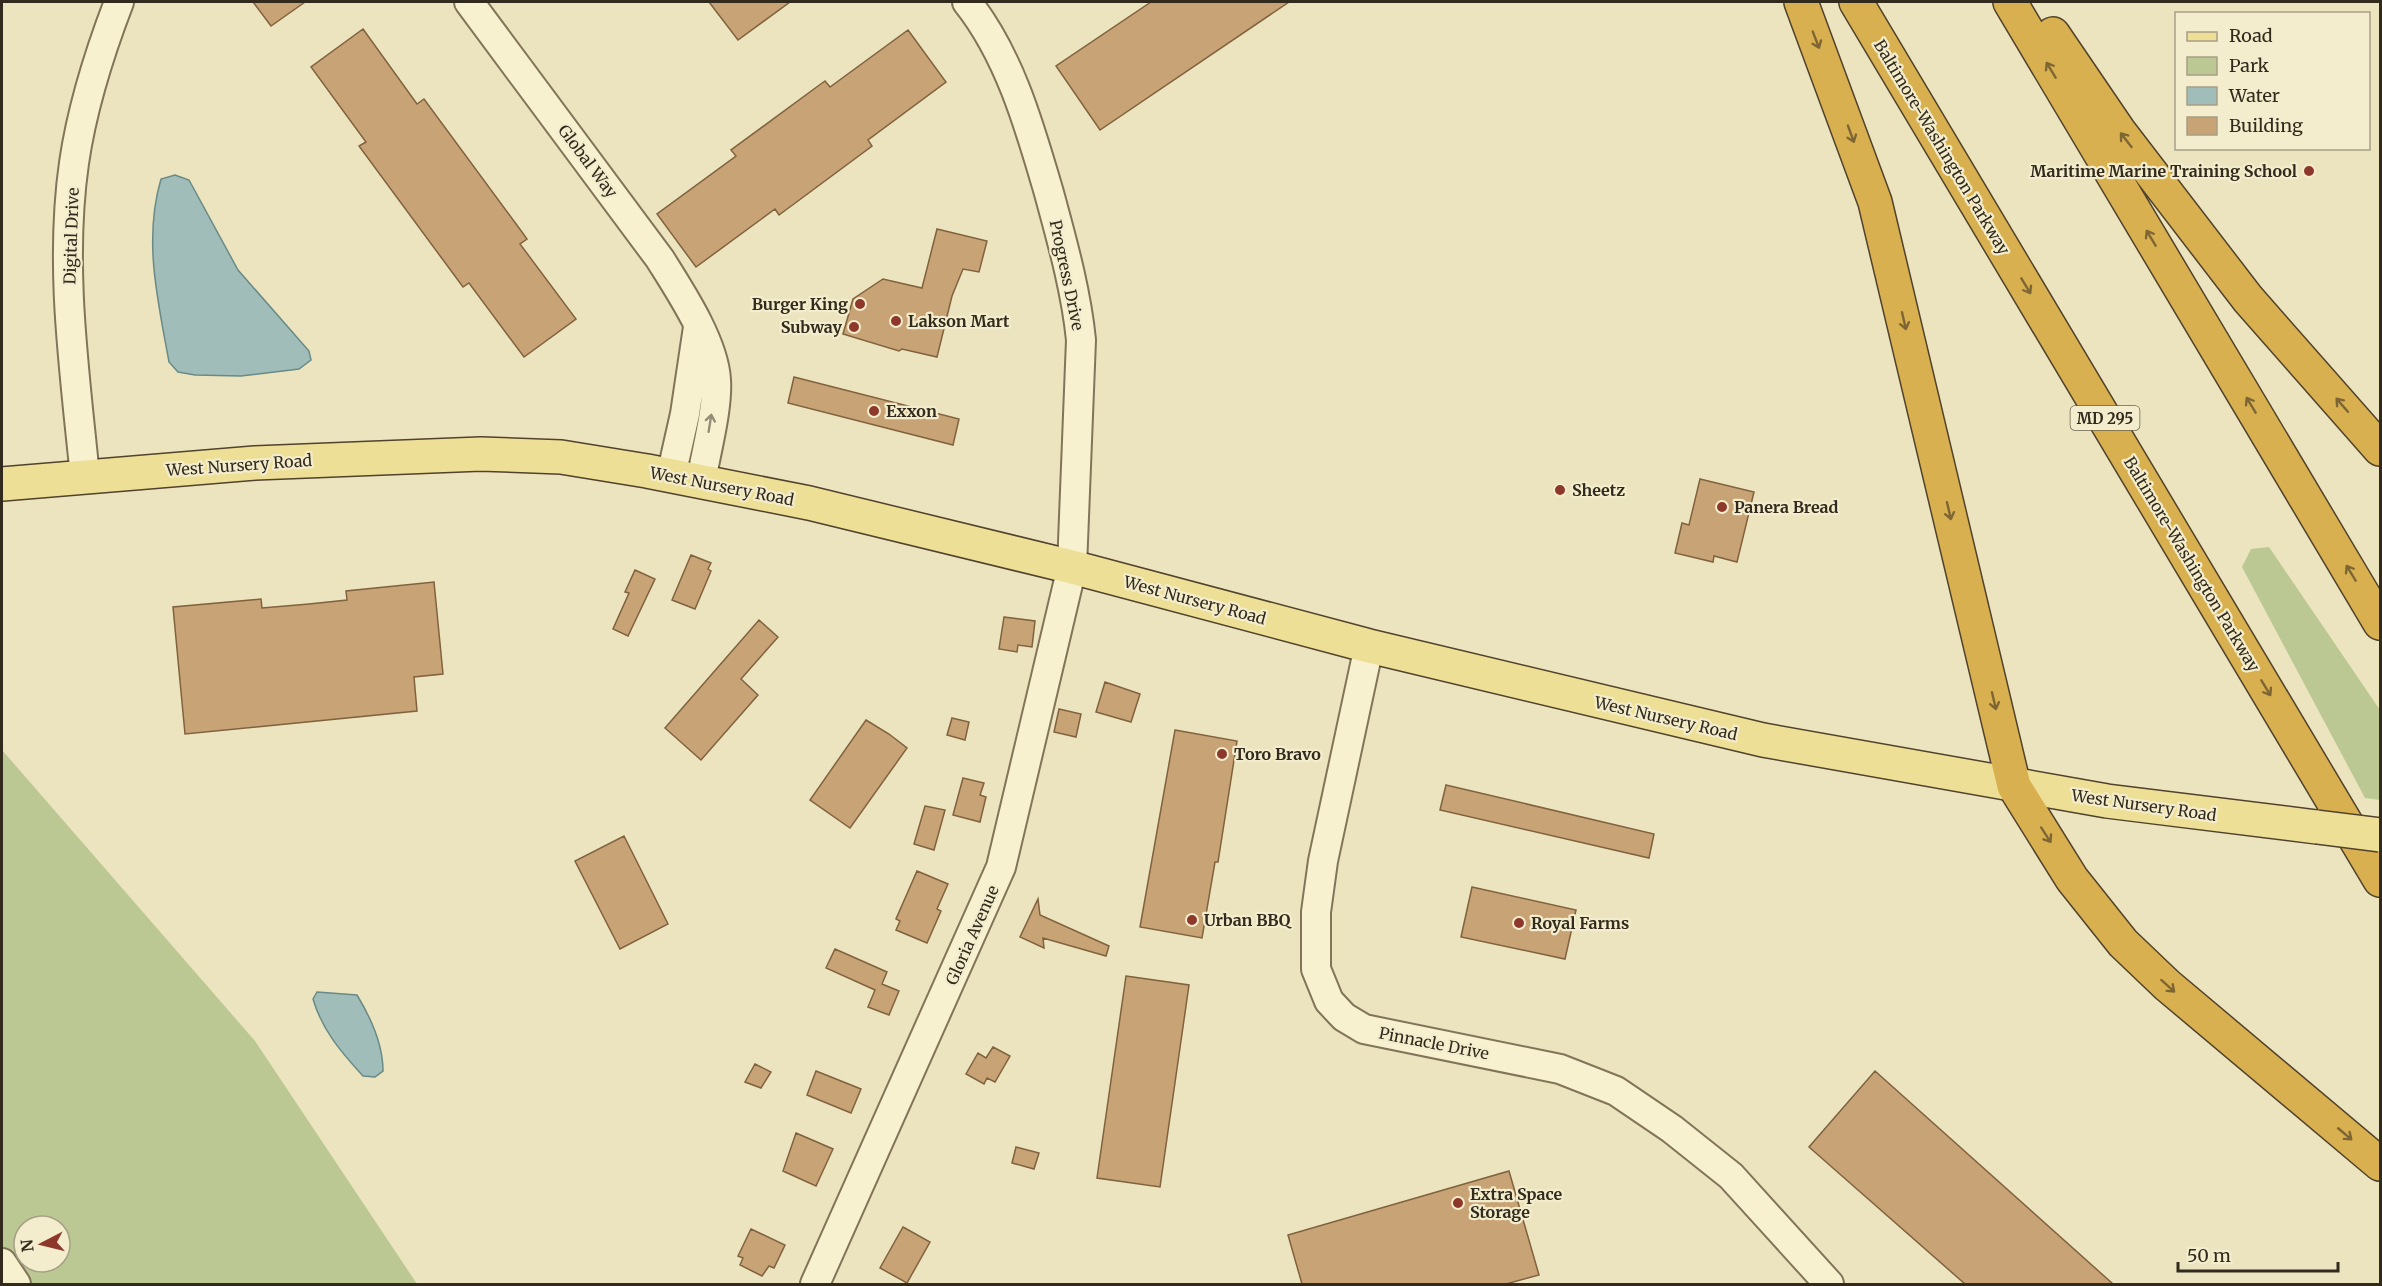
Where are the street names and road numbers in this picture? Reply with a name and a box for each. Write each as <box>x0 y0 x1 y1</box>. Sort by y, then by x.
street label: Baltimore-Washington Parkway <box>1870 36 2015 259</box>
street label: Global Way <box>554 121 622 202</box>
street label: Digital Drive <box>59 187 83 285</box>
street label: Progress Drive <box>1046 218 1088 332</box>
road number: MD 295 <box>2070 406 2140 430</box>
street label: West Nursery Road <box>164 450 313 480</box>
street label: Baltimore-Washington Parkway <box>2120 453 2265 676</box>
street label: West Nursery Road <box>647 462 796 510</box>
street label: West Nursery Road <box>1121 571 1269 629</box>
street label: West Nursery Road <box>1592 692 1740 744</box>
street label: West Nursery Road <box>2069 785 2218 825</box>
street label: Gloria Avenue <box>941 882 1003 988</box>
street label: Pinnacle Drive <box>1377 1023 1491 1063</box>

